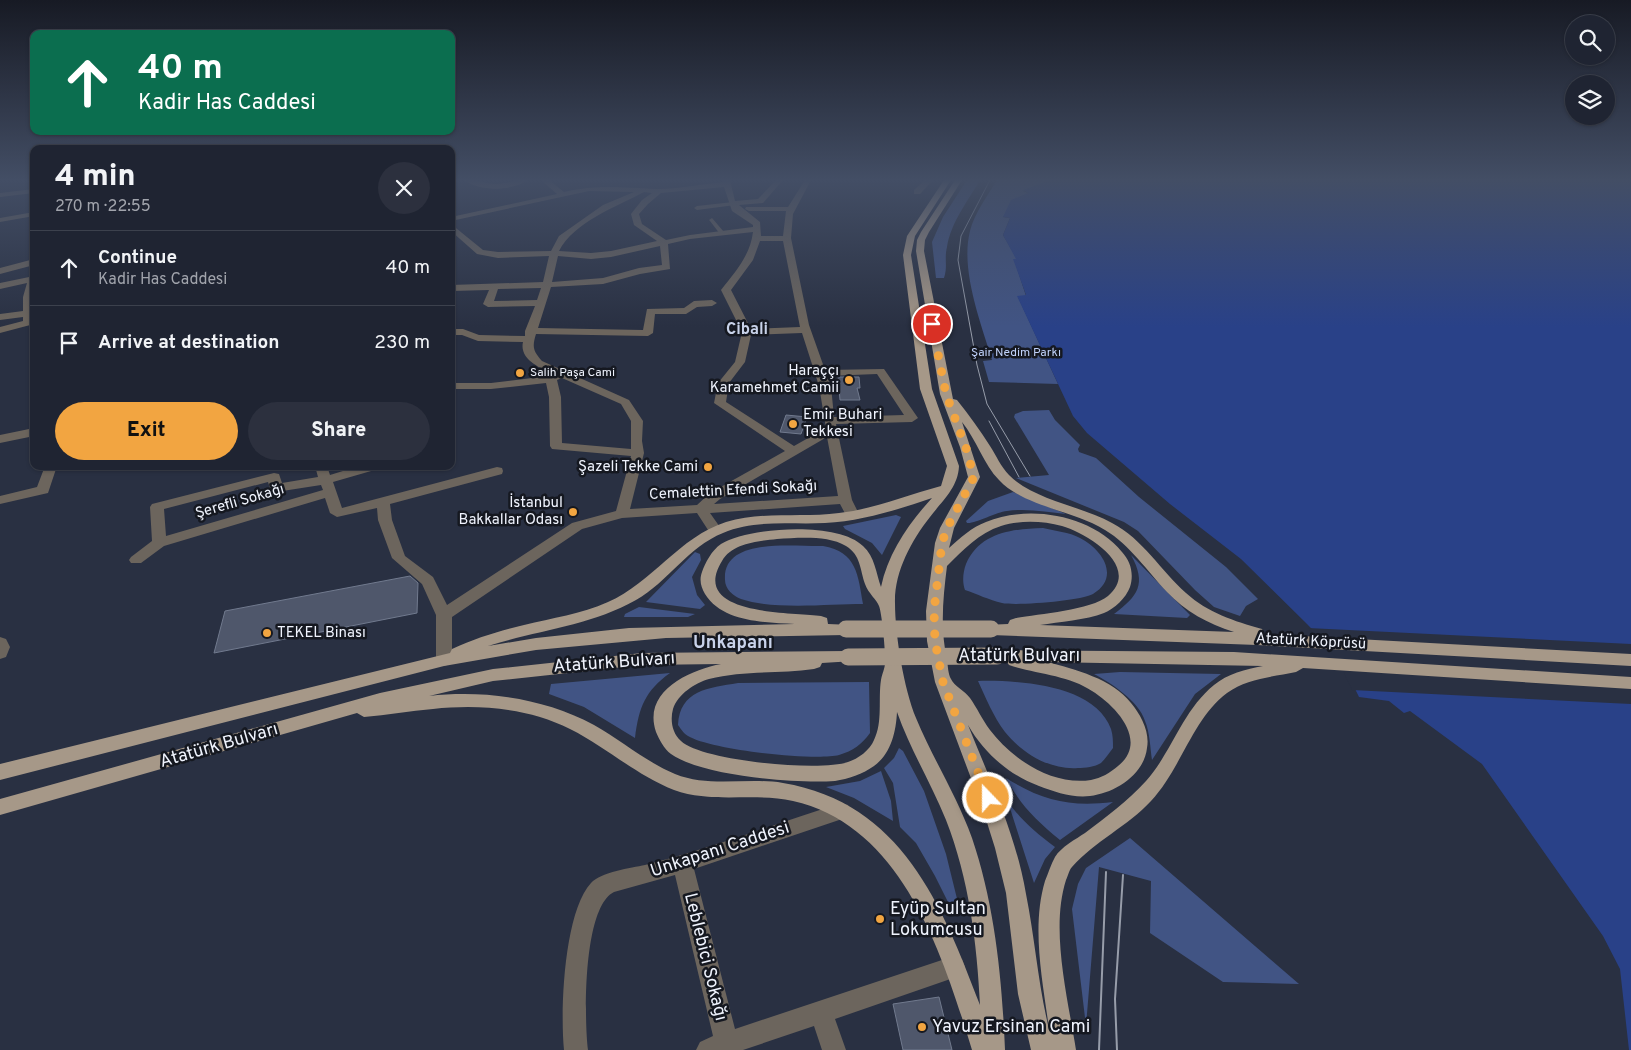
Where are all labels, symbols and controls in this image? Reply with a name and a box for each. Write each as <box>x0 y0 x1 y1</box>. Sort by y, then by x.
map controls <box>1565 15 1615 125</box>
button: search <box>1565 15 1615 65</box>
text: 40 m <box>138 47 223 91</box>
icon: ahead <box>55 50 120 115</box>
button: layers <box>1565 75 1615 125</box>
text: Kadir Has Caddesi <box>138 90 316 117</box>
text: 4 min <box>55 159 136 196</box>
button: close <box>378 162 430 214</box>
text: 270 m · 22:55 <box>55 197 151 217</box>
text: Continue <box>98 246 177 270</box>
icon: ahead <box>55 254 83 282</box>
text: 40 m <box>385 256 430 280</box>
text: Kadir Has Caddesi <box>98 270 227 290</box>
pin <box>911 303 953 345</box>
icon: arrive <box>918 310 946 338</box>
district label: Cibali <box>726 320 768 340</box>
icon: arrive <box>55 329 83 357</box>
text: Arrive at destination <box>98 331 279 355</box>
text: 230 m <box>374 331 430 355</box>
park label: Şair Nedim Parkı <box>971 345 1061 361</box>
place label: Haraççı Karamehmet Camii <box>710 362 839 398</box>
place label: Salih Paşa Cami <box>530 365 615 381</box>
marker: Salih Paşa Cami <box>514 367 526 379</box>
marker: Haraççı Karamehmet Camii <box>843 374 855 386</box>
button: Exit <box>55 402 238 460</box>
button: Share <box>248 402 430 460</box>
place label: Emir Buhari Tekkesi <box>803 406 882 442</box>
marker: Emir Buhari Tekkesi <box>787 418 799 430</box>
place label: Şazeli Tekke Cami <box>578 458 698 477</box>
marker: Şazeli Tekke Cami <box>702 461 714 473</box>
street label: Cemalettin Efendi Sokağı <box>648 477 818 505</box>
street label: Şerefli Sokağı <box>193 480 287 524</box>
place label: İstanbul Bakkallar Odası <box>458 493 563 530</box>
marker: İstanbul Bakkallar Odası <box>567 506 579 518</box>
place label: TEKEL Binası <box>277 624 366 643</box>
marker: TEKEL Binası <box>261 627 273 639</box>
street label: Atatürk Köprüsü <box>1255 630 1367 654</box>
district label: Unkapanı <box>693 632 773 655</box>
street label: Atatürk Bulvarı <box>958 645 1080 668</box>
street label: Atatürk Bulvarı <box>552 647 676 679</box>
street label: Atatürk Bulvarı <box>157 718 281 774</box>
position arrow <box>961 771 1013 823</box>
street label: Unkapanı Caddesi <box>648 817 792 883</box>
street label: Leblebici Sokağı <box>678 891 732 1023</box>
place label: Eyüp Sultan Lokumcusu <box>890 898 986 942</box>
marker: Eyüp Sultan Lokumcusu <box>874 913 886 925</box>
place label: Yavuz Ersinan Cami <box>932 1016 1090 1039</box>
marker: Yavuz Ersinan Cami <box>916 1021 928 1033</box>

